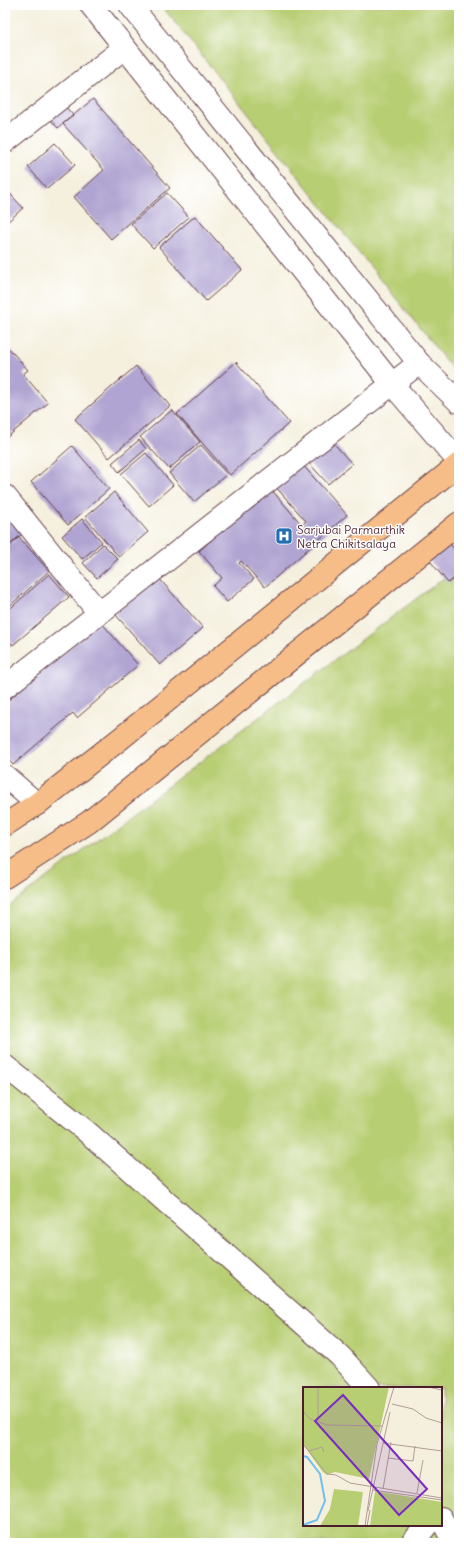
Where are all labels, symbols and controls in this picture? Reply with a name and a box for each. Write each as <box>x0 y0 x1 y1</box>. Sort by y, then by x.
place label: Sarjubai Parmarthik Netra Chikitsalaya <box>297 522 405 551</box>
hospital icon: Sarjubai Parmarthik Netra Chikitsalaya <box>274 526 294 546</box>
inset map <box>303 1387 442 1526</box>

